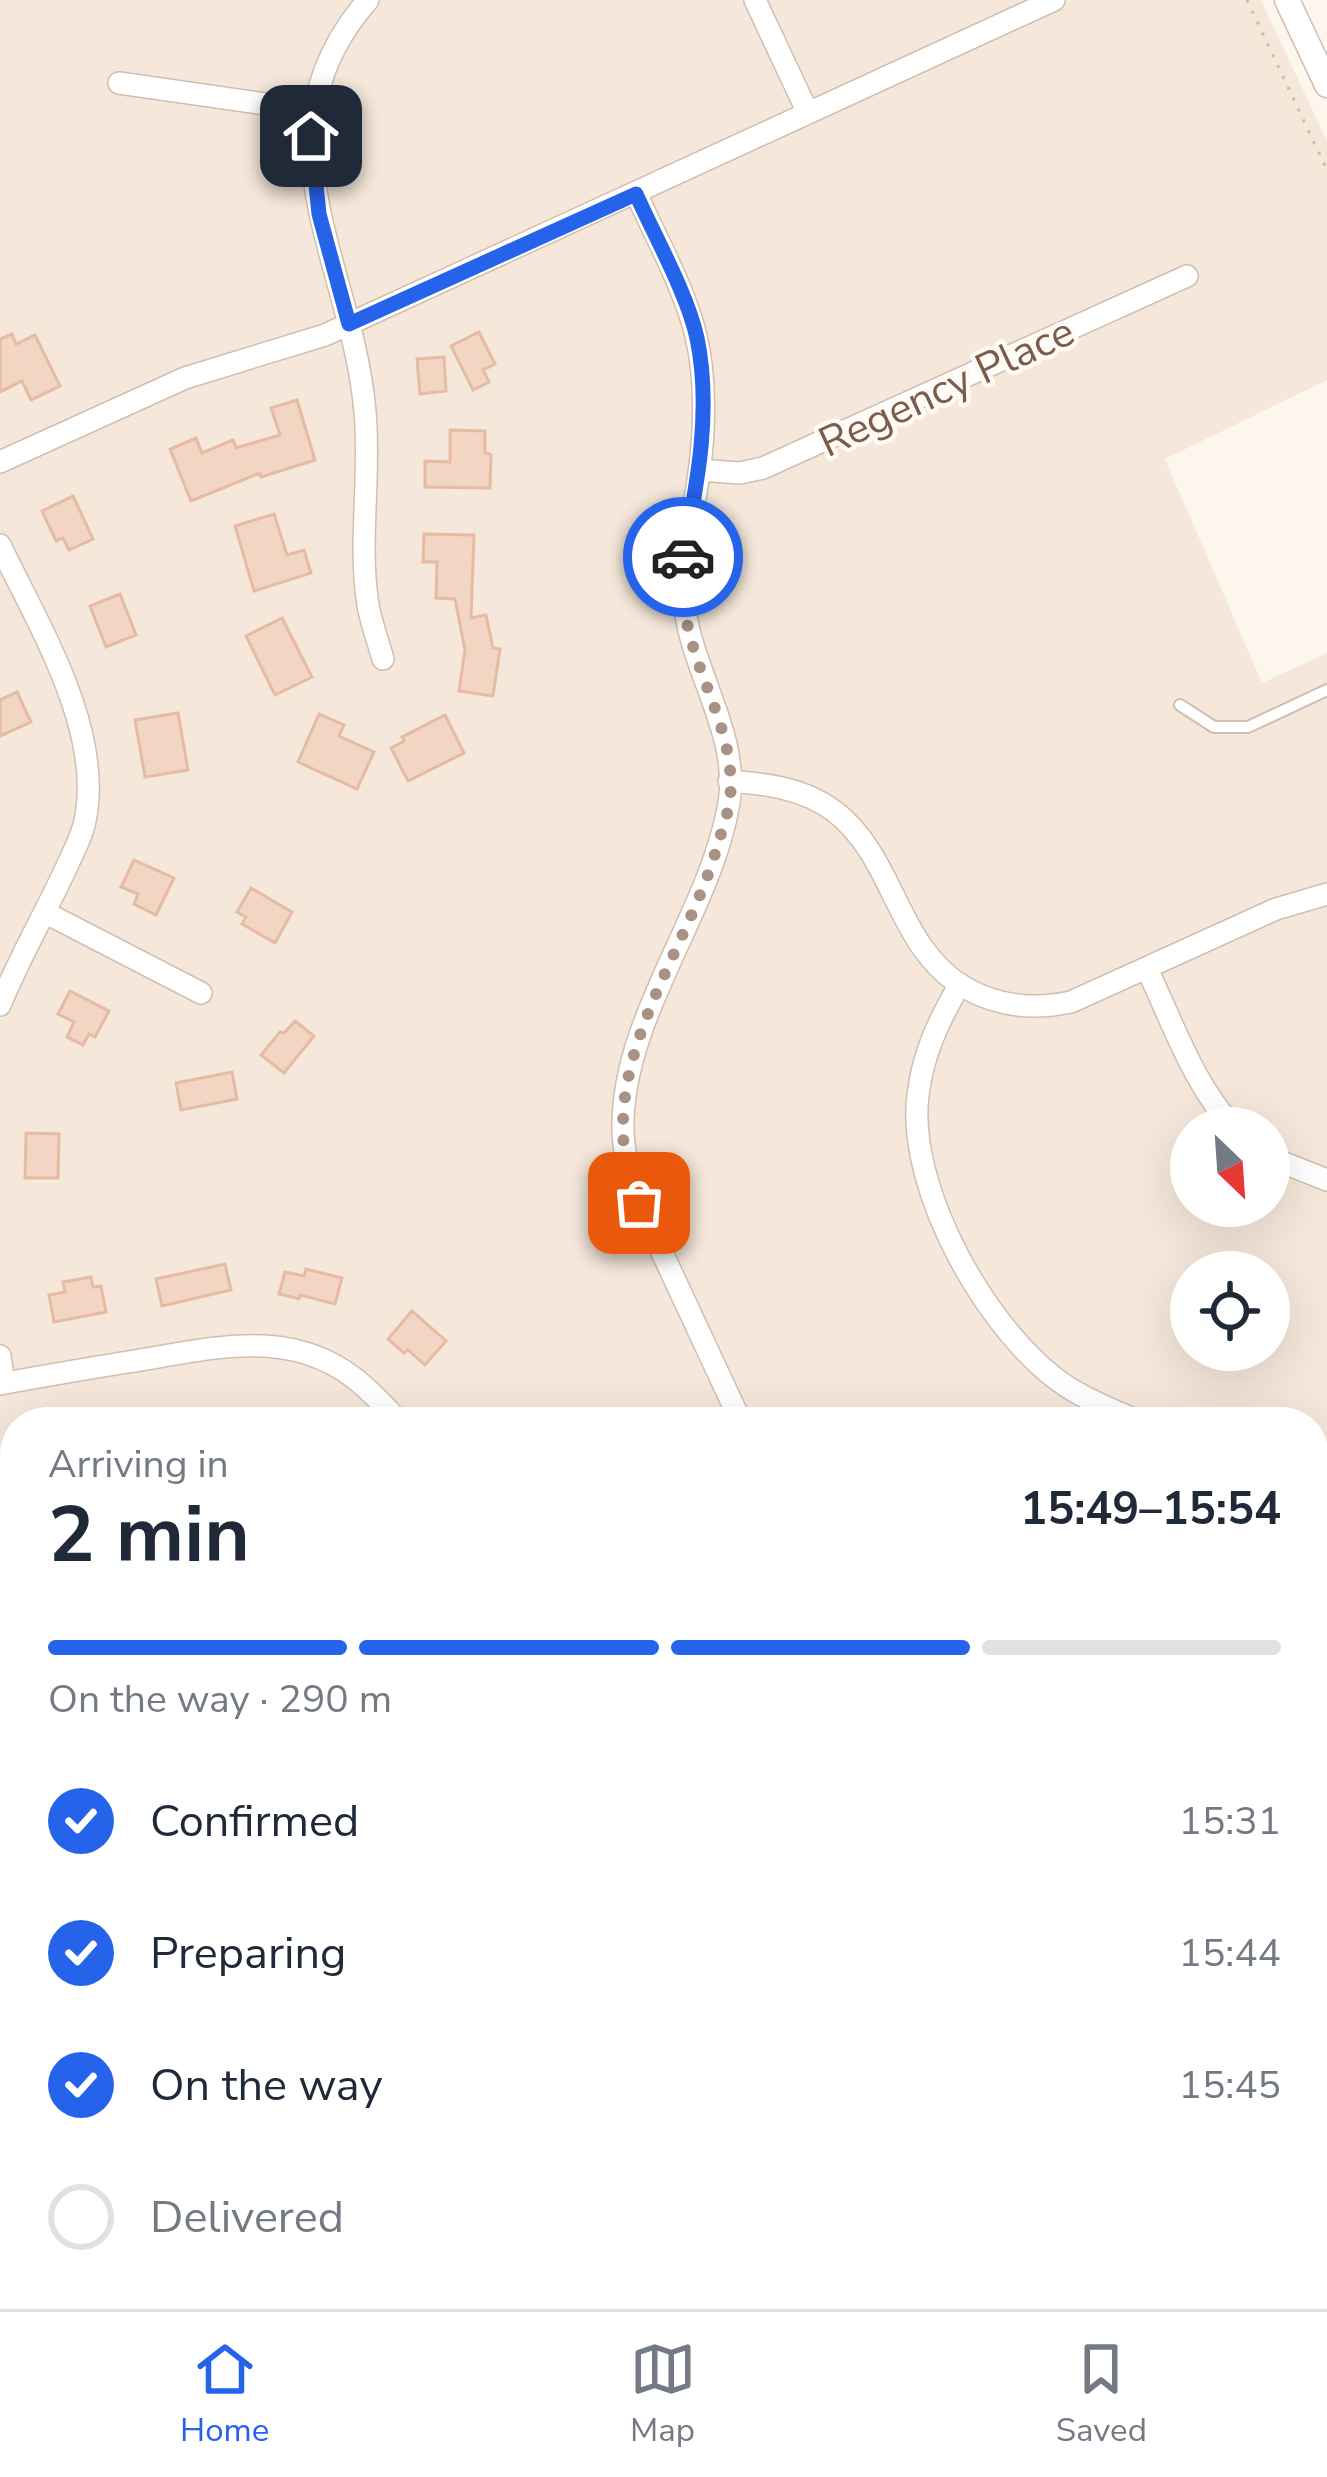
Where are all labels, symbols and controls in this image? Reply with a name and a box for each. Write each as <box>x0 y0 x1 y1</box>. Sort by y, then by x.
pin <box>260 85 362 187</box>
icon: home <box>278 103 344 169</box>
street label: Regency Place <box>810 303 1083 471</box>
courier <box>623 497 743 617</box>
icon: car <box>650 524 716 590</box>
north arrow <box>1170 1107 1290 1227</box>
map controls <box>1170 1107 1290 1371</box>
pin <box>588 1152 690 1254</box>
icon: bag <box>606 1170 672 1236</box>
button: locate <box>1170 1251 1290 1371</box>
text: Arriving in <box>48 1438 229 1491</box>
text: 15:49–15:54 <box>1020 1479 1281 1540</box>
text: 2 min <box>48 1482 250 1589</box>
text: On the way · 290 m <box>48 1673 392 1726</box>
icon: check <box>48 1788 114 1854</box>
text: Confirmed <box>150 1791 359 1852</box>
text: 15:31 <box>1179 1795 1281 1848</box>
icon: check <box>48 1920 114 1986</box>
text: Preparing <box>150 1923 346 1984</box>
text: 15:44 <box>1179 1927 1281 1980</box>
icon: check <box>48 2052 114 2118</box>
text: On the way <box>150 2055 383 2116</box>
text: 15:45 <box>1179 2059 1281 2112</box>
text: Delivered <box>150 2187 344 2248</box>
tab: Home <box>180 2336 269 2453</box>
tab: Map <box>630 2336 696 2453</box>
tab: Saved <box>1056 2336 1147 2453</box>

